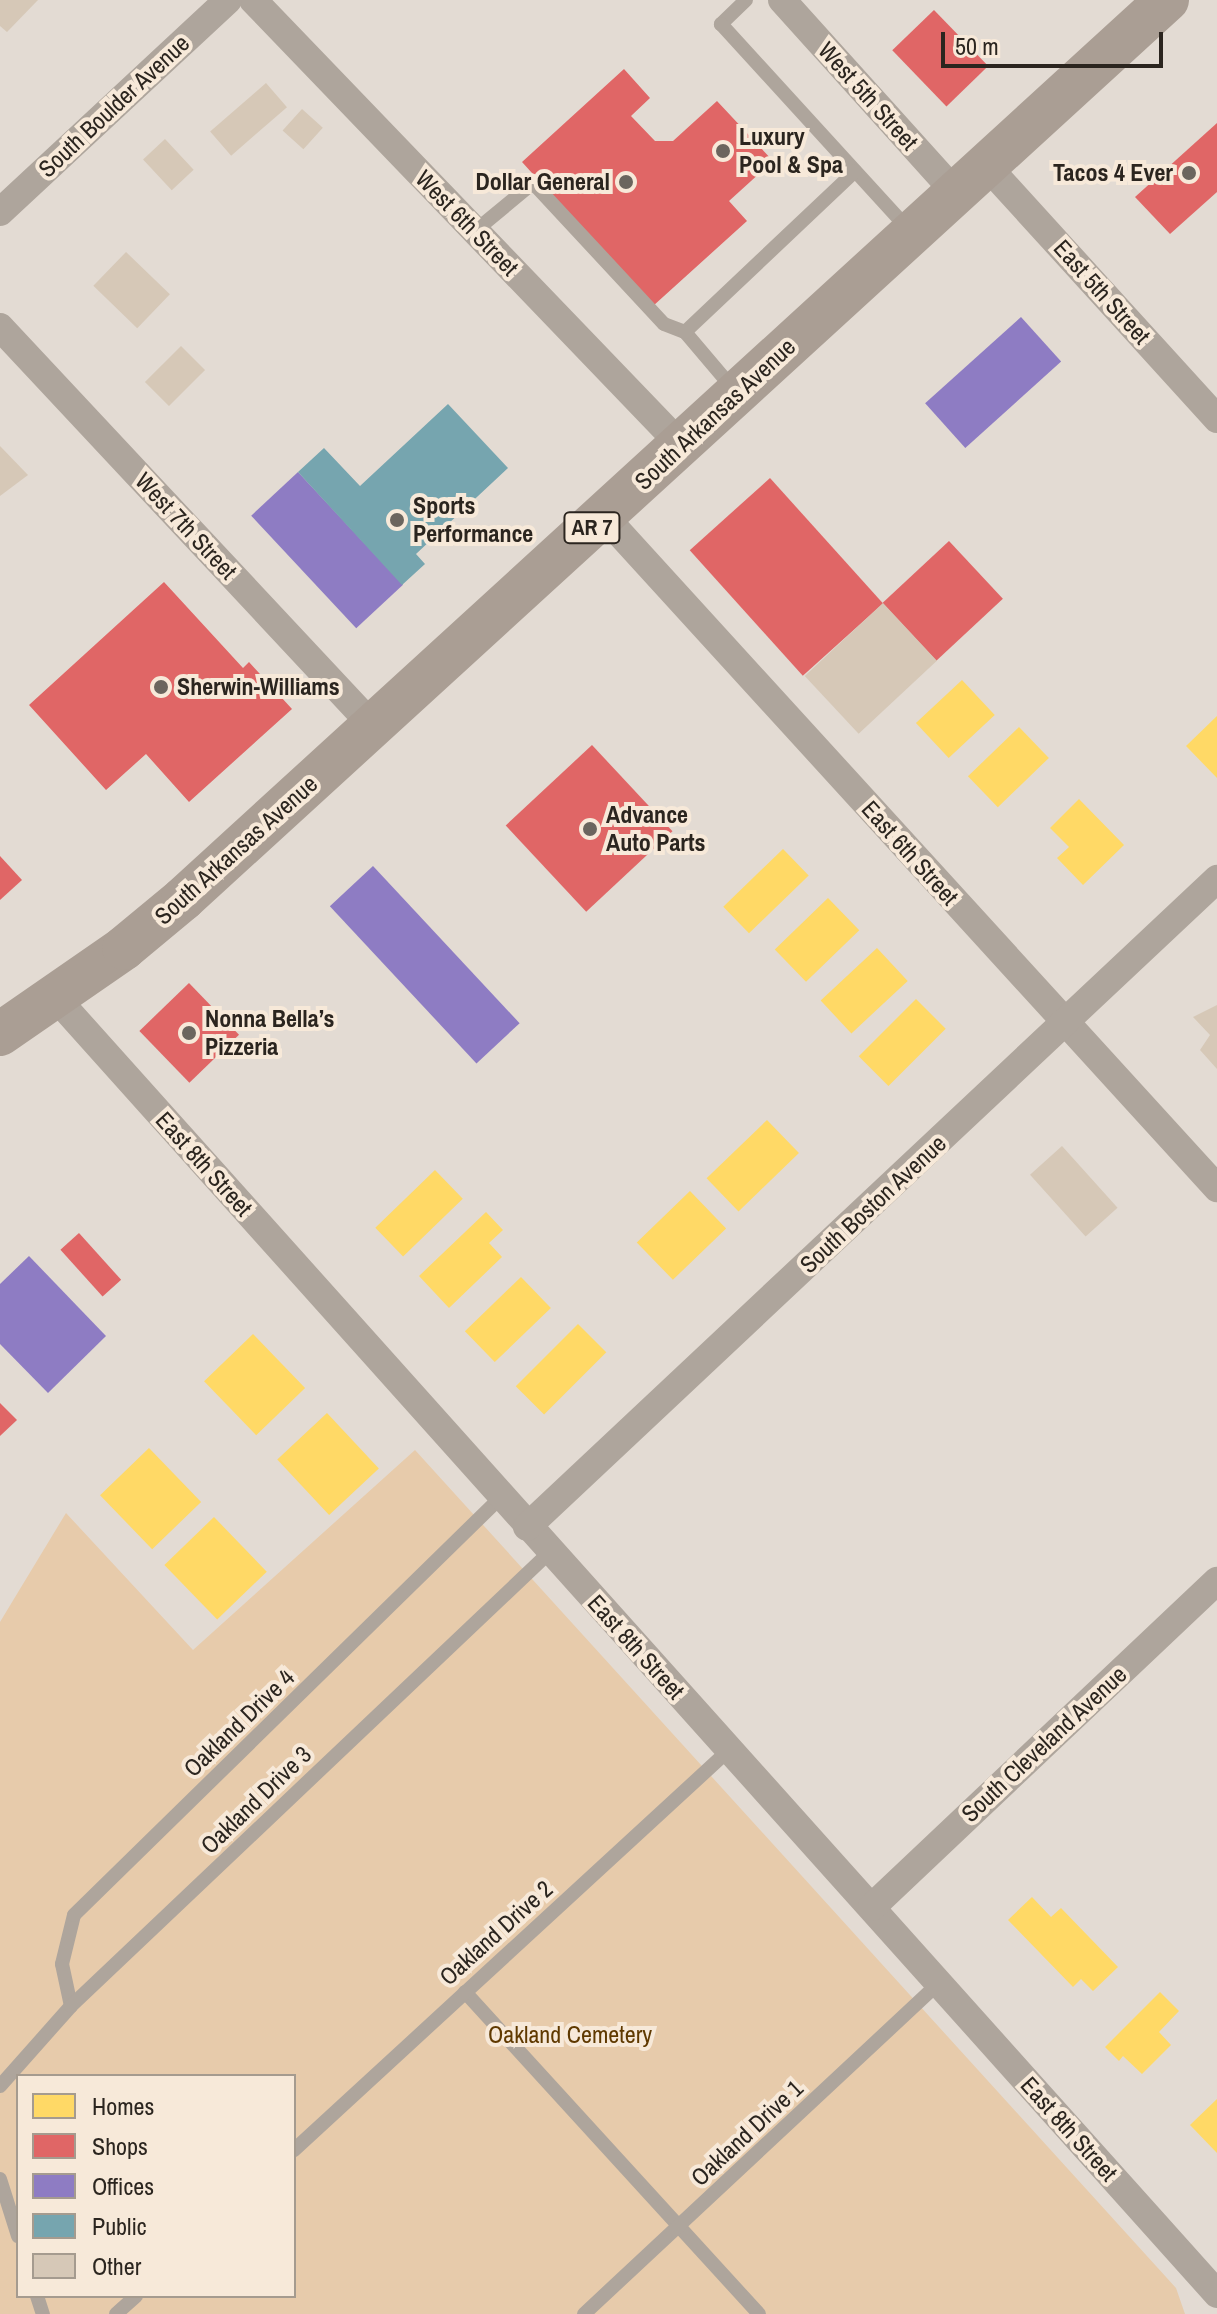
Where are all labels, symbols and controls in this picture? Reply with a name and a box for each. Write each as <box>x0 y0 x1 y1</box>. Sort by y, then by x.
scale bar <box>945 16 1167 66</box>
street label: South Boulder Avenue <box>32 28 196 184</box>
text: 50 m <box>955 30 999 62</box>
street label: West 5th Street <box>812 36 924 156</box>
place label: Luxury Pool & Spa <box>739 123 843 179</box>
marker: Luxury Pool & Spa <box>714 142 732 160</box>
place label: Tacos 4 Ever <box>1053 159 1173 187</box>
street label: West 6th Street <box>410 164 524 282</box>
marker: Tacos 4 Ever <box>1180 164 1198 182</box>
place label: Dollar General <box>475 168 610 196</box>
marker: Dollar General <box>617 173 635 191</box>
street label: East 5th Street <box>1048 234 1156 350</box>
street label: South Arkansas Avenue <box>628 332 802 496</box>
street label: West 7th Street <box>129 467 243 585</box>
place label: Sports Performance <box>413 492 533 548</box>
road number: AR 7 <box>562 510 622 546</box>
marker: Sports Performance <box>388 511 406 529</box>
place label: Sherwin-Williams <box>177 673 340 701</box>
marker: Sherwin-Williams <box>152 678 170 696</box>
street label: South Arkansas Avenue <box>148 769 324 931</box>
street label: East 6th Street <box>856 795 964 911</box>
place label: Advance Auto Parts <box>606 801 706 857</box>
marker: Advance Auto Parts <box>581 820 599 838</box>
place label: Nonna Bella’s Pizzeria <box>205 1005 334 1061</box>
marker: Nonna Bella’s Pizzeria <box>180 1024 198 1042</box>
street label: East 8th Street <box>150 1106 258 1222</box>
street label: South Boston Avenue <box>794 1129 952 1279</box>
street label: East 8th Street <box>582 1589 690 1705</box>
street label: South Cleveland Avenue <box>955 1660 1133 1828</box>
street label: Oakland Drive 4 <box>178 1663 300 1783</box>
street label: Oakland Drive 3 <box>195 1740 317 1860</box>
street label: Oakland Drive 2 <box>434 1875 558 1991</box>
park label: Oakland Cemetery <box>488 2021 652 2049</box>
street label: East 8th Street <box>1015 2071 1123 2187</box>
legend <box>16 2074 296 2298</box>
street label: Oakland Drive 1 <box>685 2074 809 2192</box>
text: Homes <box>92 2090 154 2122</box>
text: Shops <box>92 2130 148 2162</box>
text: Offices <box>92 2170 154 2202</box>
text: Public <box>92 2210 147 2242</box>
text: Other <box>92 2250 141 2282</box>

